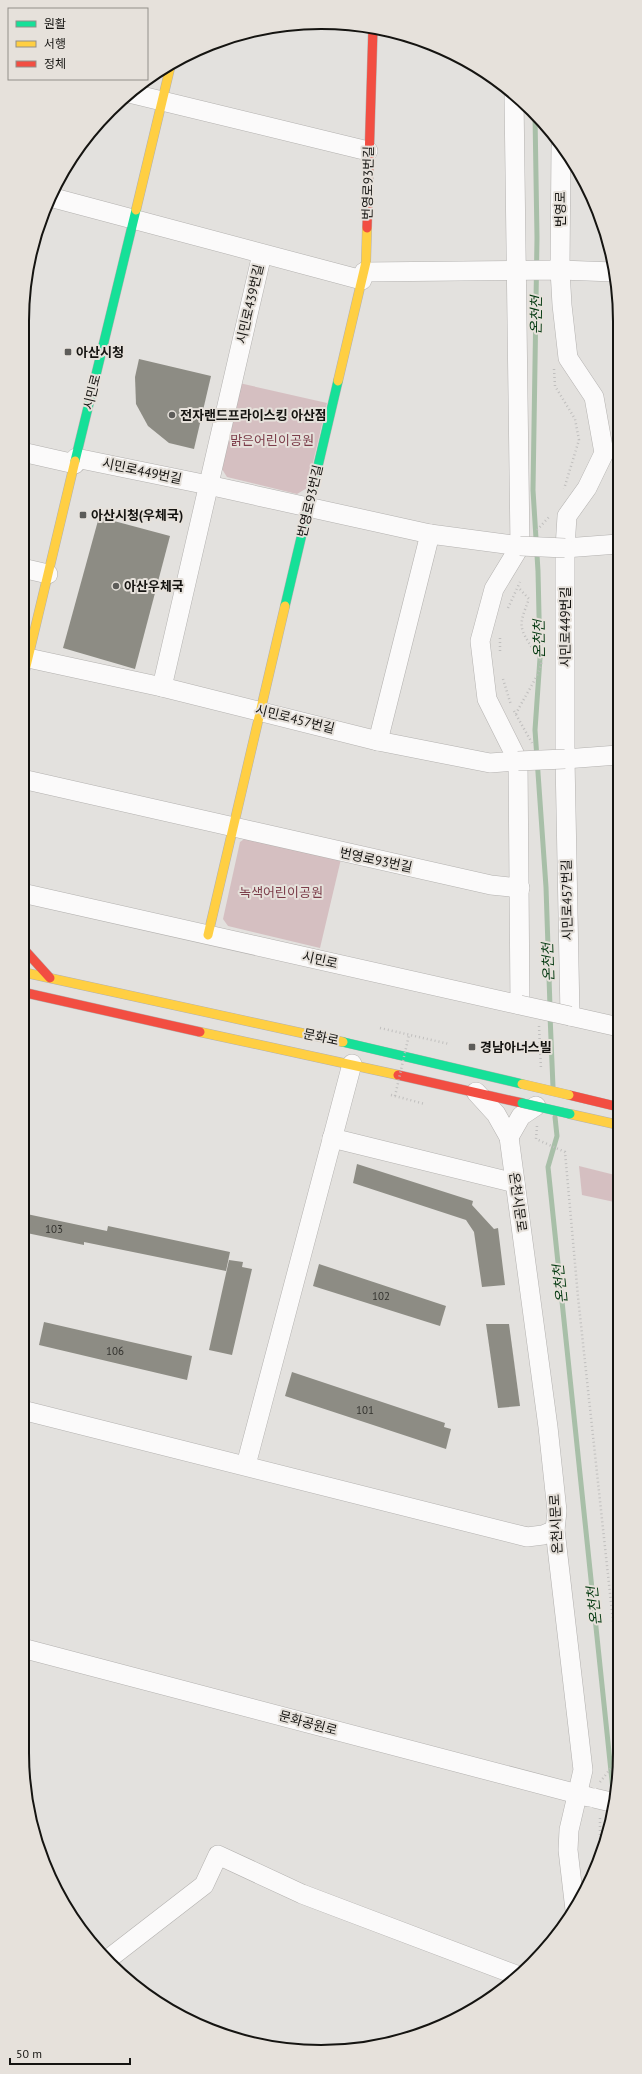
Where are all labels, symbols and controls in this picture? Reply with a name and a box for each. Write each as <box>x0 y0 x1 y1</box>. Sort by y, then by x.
legend <box>8 8 148 80</box>
text: 원활 <box>44 16 66 31</box>
text: 서행 <box>44 36 66 51</box>
text: 정체 <box>44 56 66 71</box>
street label: 번영로93번길 <box>359 146 377 220</box>
street label: 번영로 <box>552 191 569 227</box>
street label: 시민로439번길 <box>233 263 267 345</box>
water label: 온천천 <box>527 294 545 334</box>
place label: 아산시청 <box>76 344 124 361</box>
marker: 아산시청 <box>63 347 73 357</box>
street label: 시민로 <box>79 373 105 411</box>
place label: 전자랜드프라이스킹 아산점 <box>180 407 327 424</box>
marker: 전자랜드프라이스킹 아산점 <box>167 410 177 420</box>
park label: 맑은어린이공원 <box>230 432 314 449</box>
street label: 시민로449번길 <box>101 454 183 488</box>
street label: 번영로93번길 <box>293 463 327 539</box>
place label: 아산시청(우체국) <box>91 507 183 524</box>
marker: 아산시청(우체국) <box>78 510 88 520</box>
place label: 아산우체국 <box>124 578 184 595</box>
marker: 아산우체국 <box>111 581 121 591</box>
street label: 시민로449번길 <box>557 586 574 668</box>
water label: 온천천 <box>530 618 548 658</box>
street label: 시민로457번길 <box>254 701 336 737</box>
street label: 번영로93번길 <box>338 844 414 876</box>
street label: 시민로457번길 <box>558 859 576 941</box>
park label: 녹색어린이공원 <box>239 884 323 901</box>
water label: 온천천 <box>538 941 558 982</box>
street label: 시민로 <box>301 948 339 972</box>
street label: 문화로 <box>302 1025 340 1049</box>
place label: 경남아너스빌 <box>480 1039 552 1056</box>
marker: 경남아너스빌 <box>467 1042 477 1052</box>
street label: 온천시문로 <box>505 1171 531 1233</box>
house number: 103 <box>45 1222 63 1236</box>
water label: 온천천 <box>549 1263 571 1304</box>
house number: 102 <box>372 1289 390 1303</box>
house number: 106 <box>106 1344 124 1358</box>
house number: 101 <box>356 1403 374 1417</box>
street label: 온천시문로 <box>546 1494 566 1554</box>
water label: 온천천 <box>583 1585 605 1626</box>
street label: 문화공원로 <box>277 1707 339 1739</box>
scale bar <box>10 2040 130 2066</box>
text: 50 m <box>16 2046 42 2061</box>

